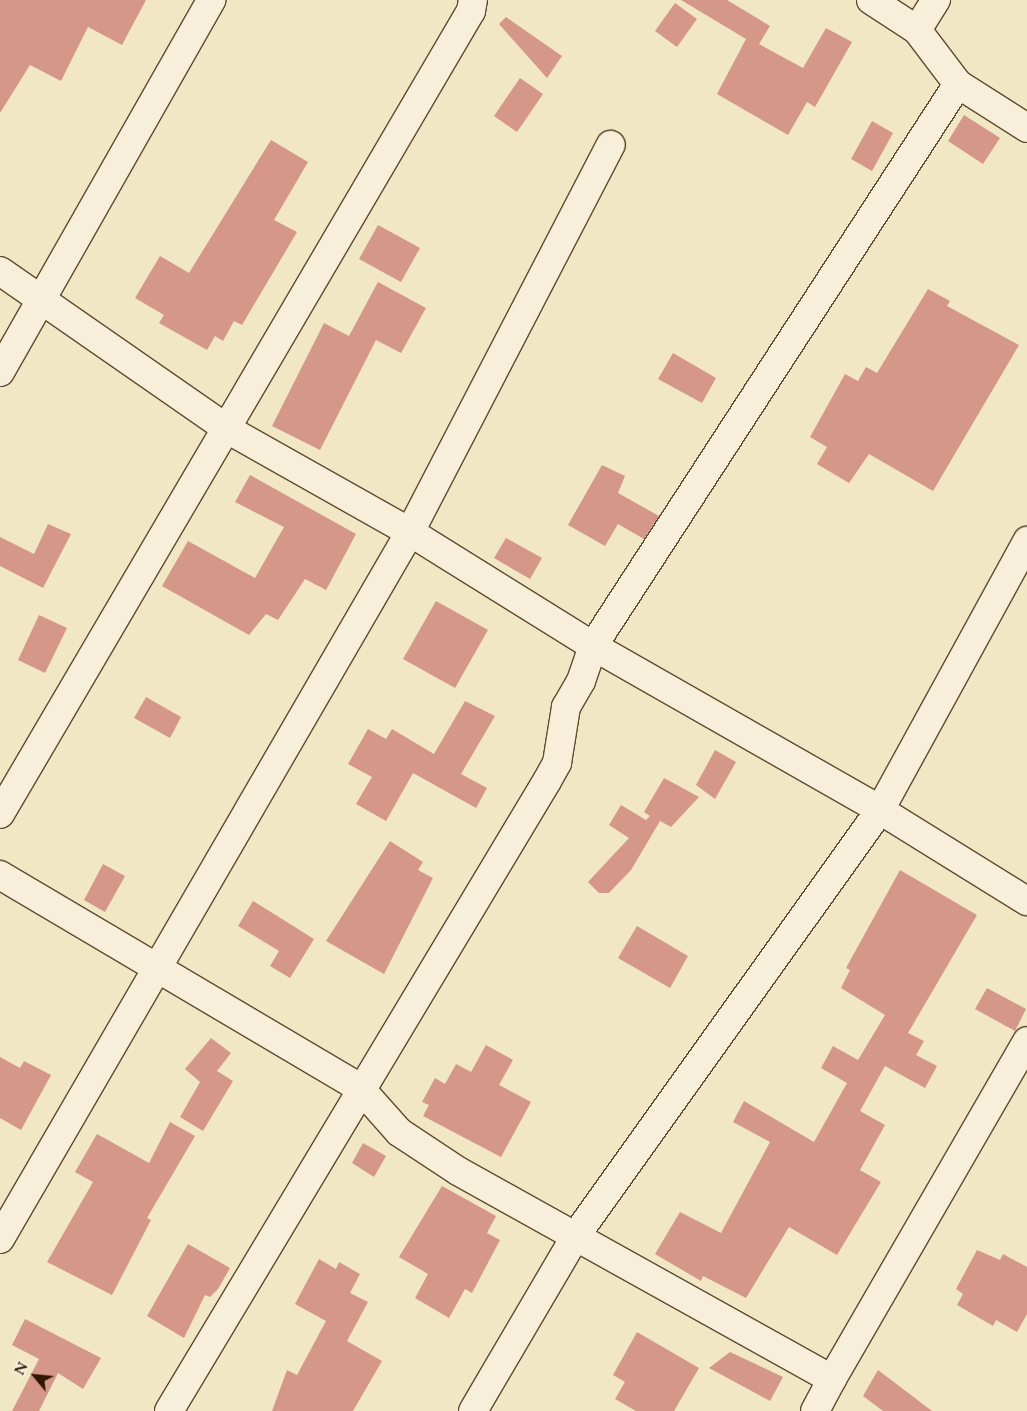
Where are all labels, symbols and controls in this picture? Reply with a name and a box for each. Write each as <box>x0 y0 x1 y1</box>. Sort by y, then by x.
north arrow <box>10 1351 60 1401</box>
text: N <box>10 1359 33 1379</box>

